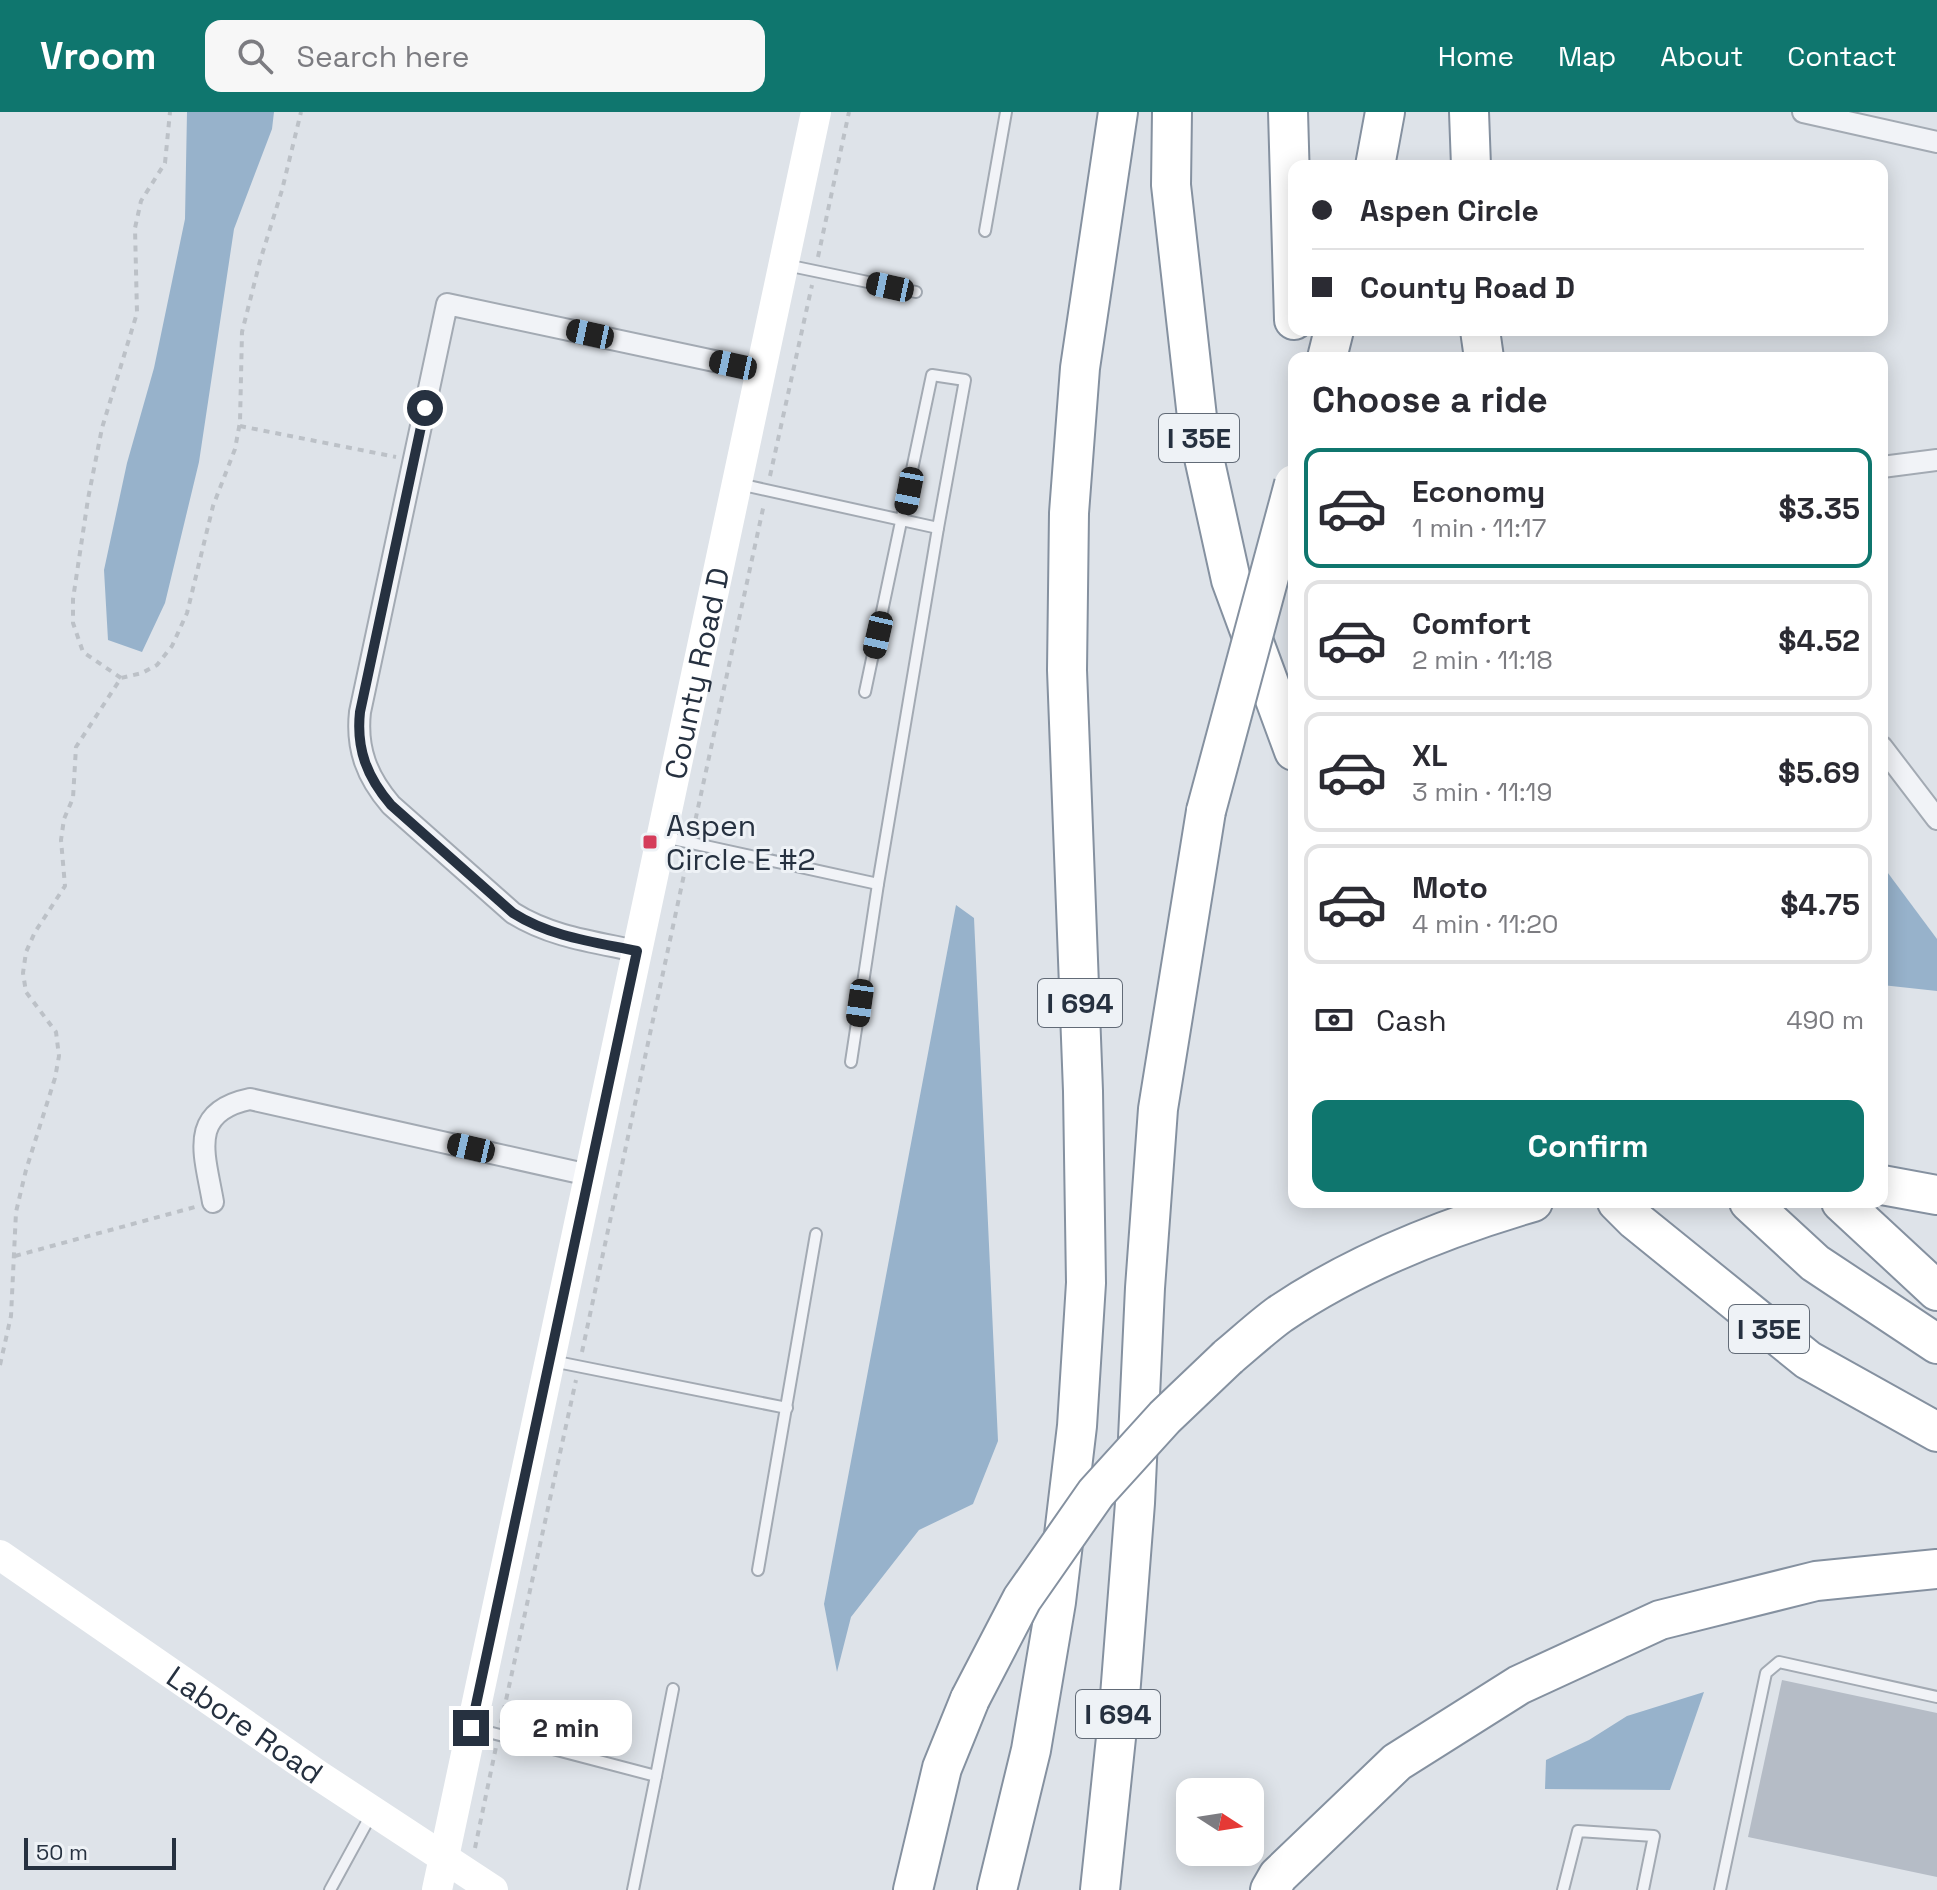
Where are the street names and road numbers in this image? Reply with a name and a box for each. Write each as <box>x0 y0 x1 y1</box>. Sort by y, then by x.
road number: I 35E <box>1159 414 1239 462</box>
street label: County Road D <box>655 564 738 783</box>
road number: I 694 <box>1038 979 1122 1027</box>
road number: I 35E <box>1729 1305 1809 1353</box>
street label: Labore Road <box>159 1657 331 1792</box>
road number: I 694 <box>1076 1690 1160 1738</box>

